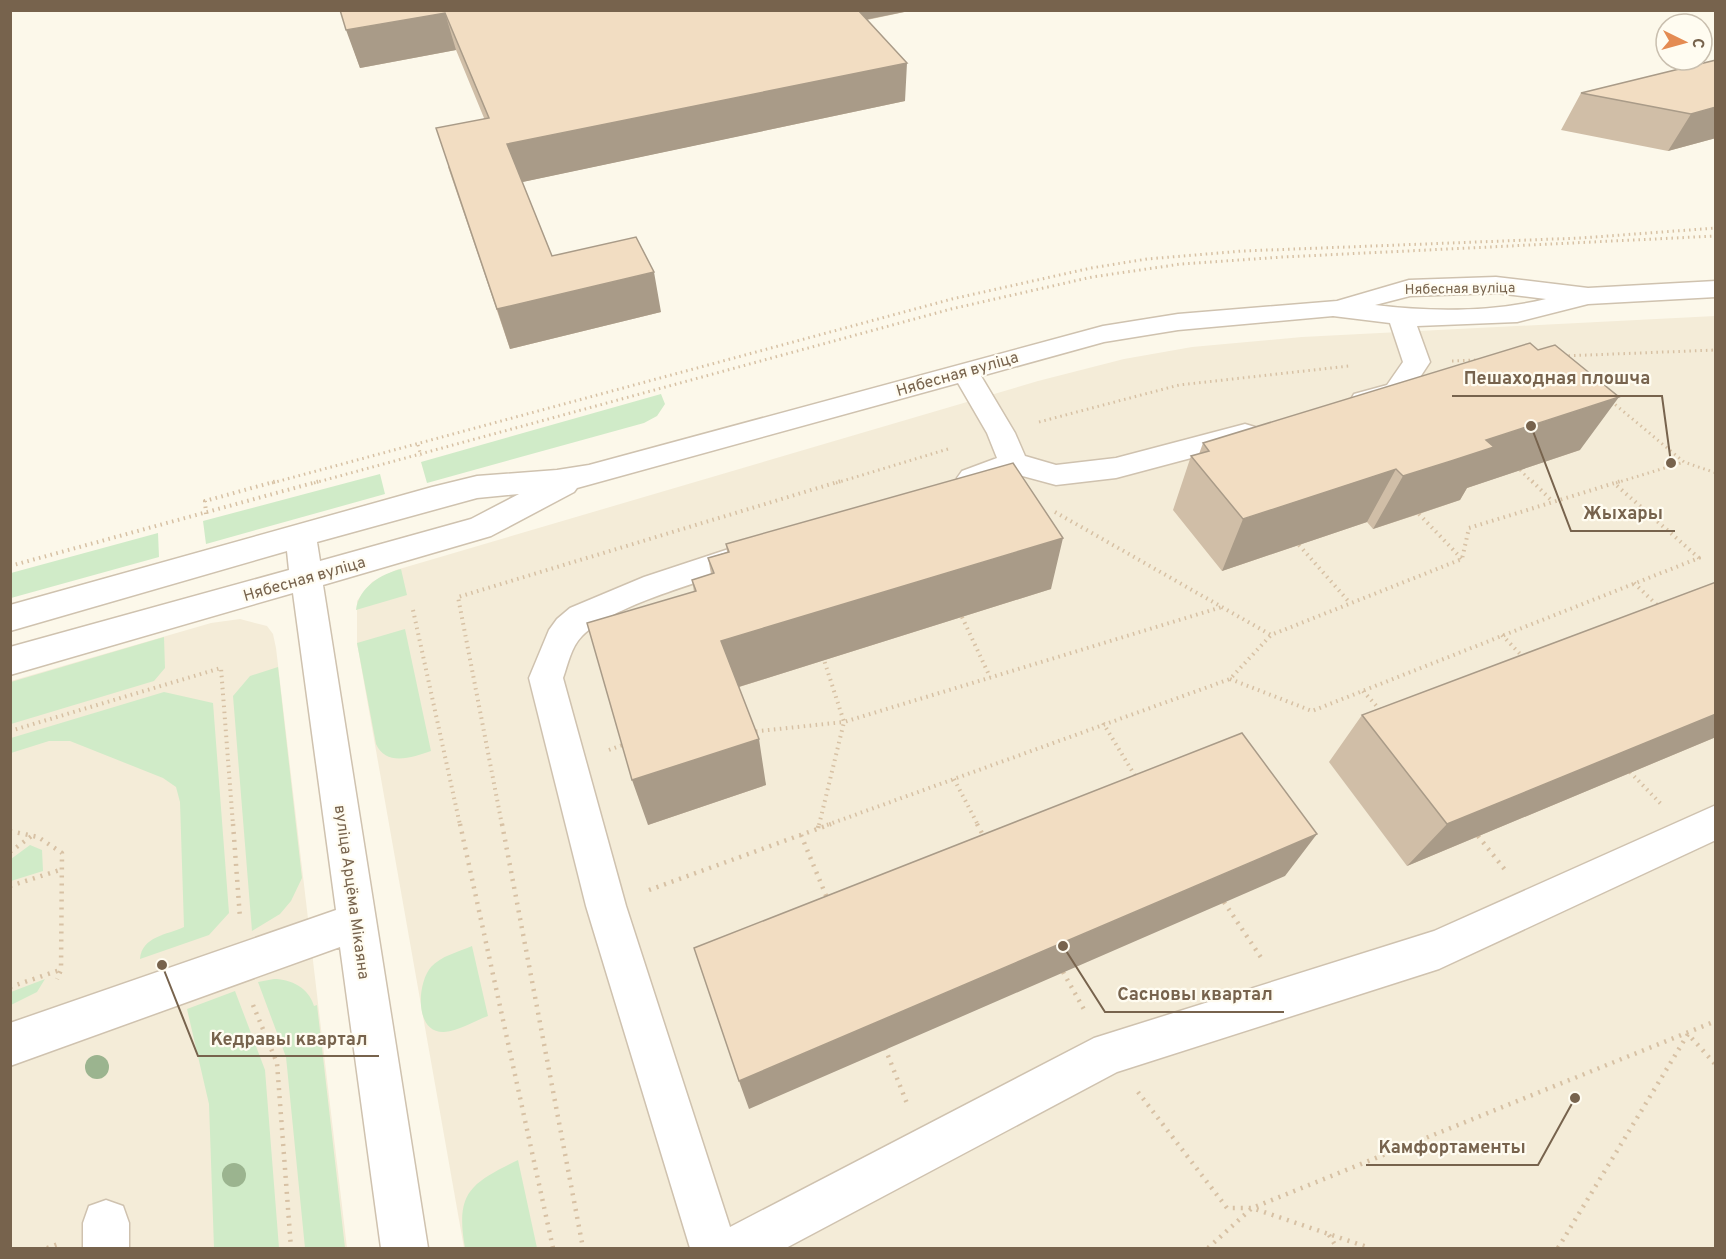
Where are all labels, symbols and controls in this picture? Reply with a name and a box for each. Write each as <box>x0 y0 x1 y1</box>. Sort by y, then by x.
north arrow <box>1654 12 1714 72</box>
text: С <box>1687 37 1707 49</box>
street label: Нябесная вуліца <box>1405 280 1515 299</box>
street label: Нябесная вуліца <box>894 348 1021 402</box>
callout: Пешаходная плошча <box>1452 360 1662 396</box>
text: Пешаходная плошча <box>1464 368 1650 391</box>
callout: Жыхары <box>1571 495 1675 531</box>
text: Жыхары <box>1583 503 1663 526</box>
street label: Нябесная вуліца <box>241 553 368 607</box>
street label: вуліца Арцёма Мікаяна <box>329 804 373 981</box>
callout: Сасновы квартал <box>1105 976 1284 1012</box>
text: Сасновы квартал <box>1117 984 1273 1007</box>
callout: Кедравы квартал <box>198 1020 379 1056</box>
text: Кедравы квартал <box>210 1029 368 1052</box>
callout: Камфортаменты <box>1366 1129 1538 1165</box>
text: Камфортаменты <box>1378 1137 1526 1160</box>

